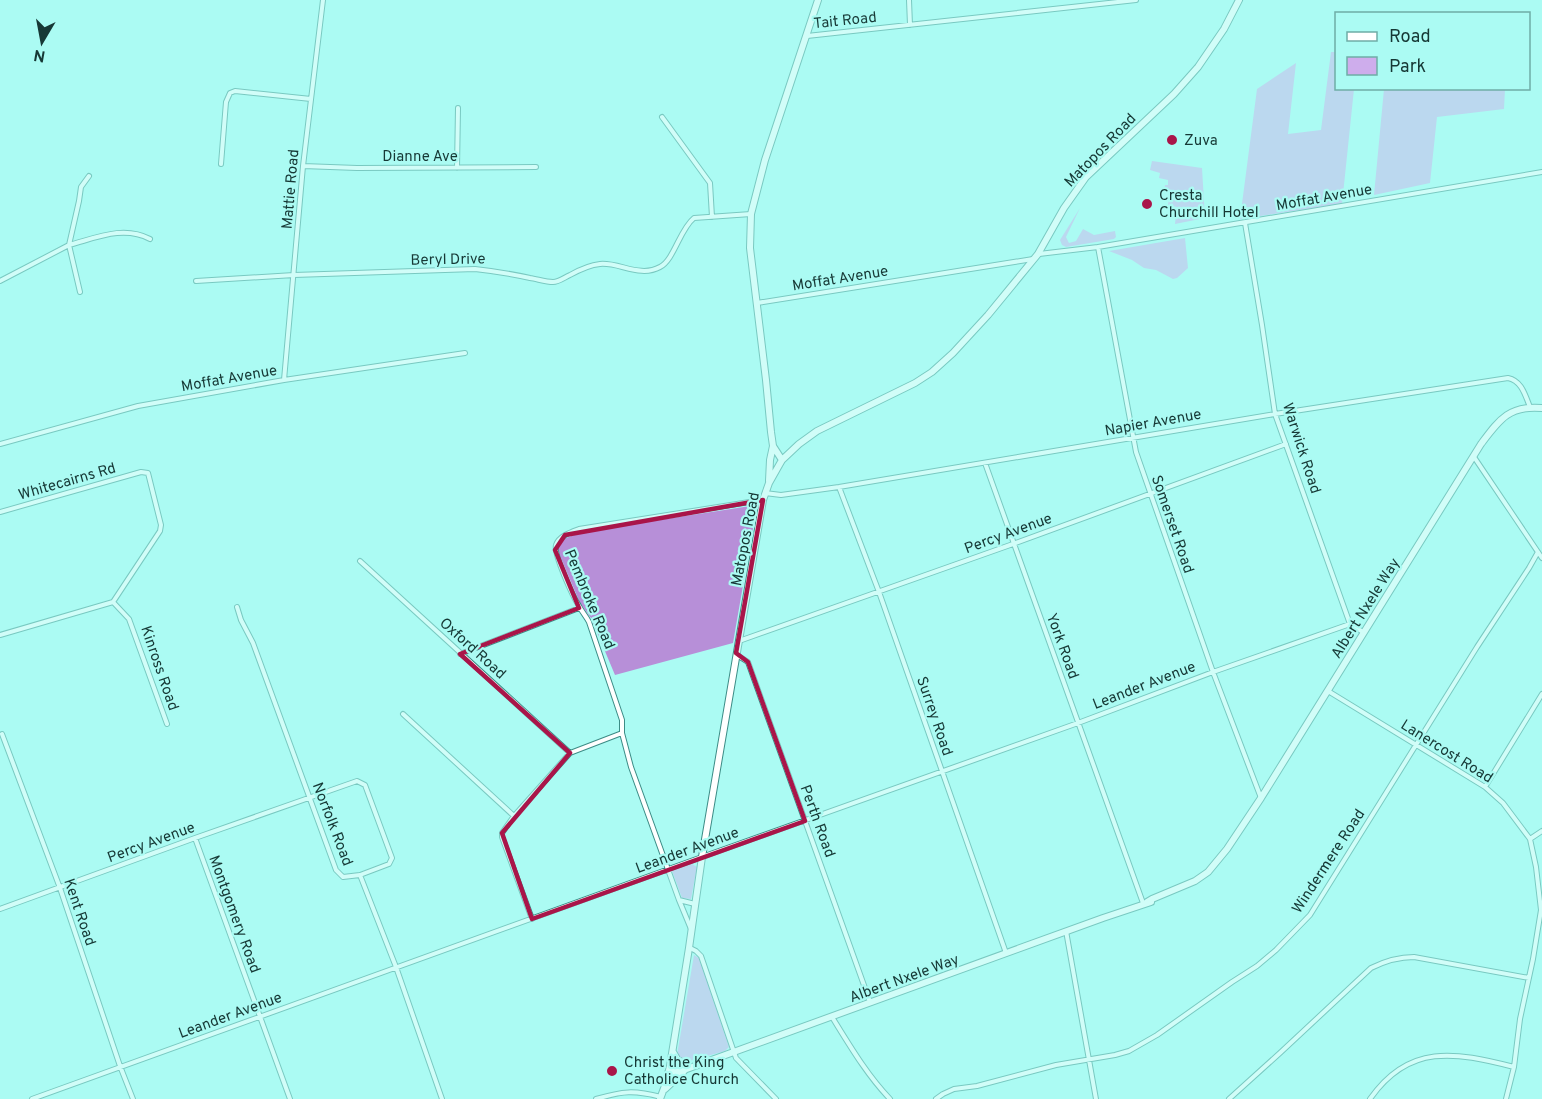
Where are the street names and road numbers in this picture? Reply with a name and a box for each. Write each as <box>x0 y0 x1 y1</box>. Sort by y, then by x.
street label: Tait Road <box>813 9 878 34</box>
street label: Matopos Road <box>1061 110 1141 192</box>
street label: Mattie Road <box>279 148 304 230</box>
street label: Dianne Ave <box>382 148 458 167</box>
street label: Moffat Avenue <box>1275 181 1374 216</box>
street label: Beryl Drive <box>410 250 486 271</box>
street label: Moffat Avenue <box>791 263 890 296</box>
street label: Moffat Avenue <box>180 362 279 397</box>
street label: Warwick Road <box>1277 401 1324 496</box>
street label: Napier Avenue <box>1104 406 1203 441</box>
street label: Whitecairns Rd <box>16 459 118 505</box>
street label: Somerset Road <box>1146 473 1197 576</box>
street label: Matopos Road <box>728 491 765 588</box>
street label: Percy Avenue <box>962 510 1055 559</box>
street label: Pembroke Road <box>559 547 618 652</box>
street label: Albert Nxele Way <box>1328 555 1405 663</box>
street label: York Road <box>1041 611 1082 682</box>
street label: Oxford Road <box>435 614 509 684</box>
street label: Kinross Road <box>135 624 182 713</box>
street label: Leander Avenue <box>1090 658 1199 715</box>
street label: Surrey Road <box>911 674 956 759</box>
street label: Lanercost Road <box>1396 716 1496 788</box>
street label: Norfolk Road <box>307 780 356 869</box>
street label: Perth Road <box>795 783 838 860</box>
street label: Windermere Road <box>1288 806 1370 917</box>
street label: Percy Avenue <box>105 819 198 868</box>
street label: Leander Avenue <box>633 824 742 879</box>
street label: Montgomery Road <box>203 853 264 976</box>
street label: Kent Road <box>58 876 99 949</box>
street label: Albert Nxele Way <box>847 951 962 1008</box>
street label: Leander Avenue <box>176 989 285 1044</box>

